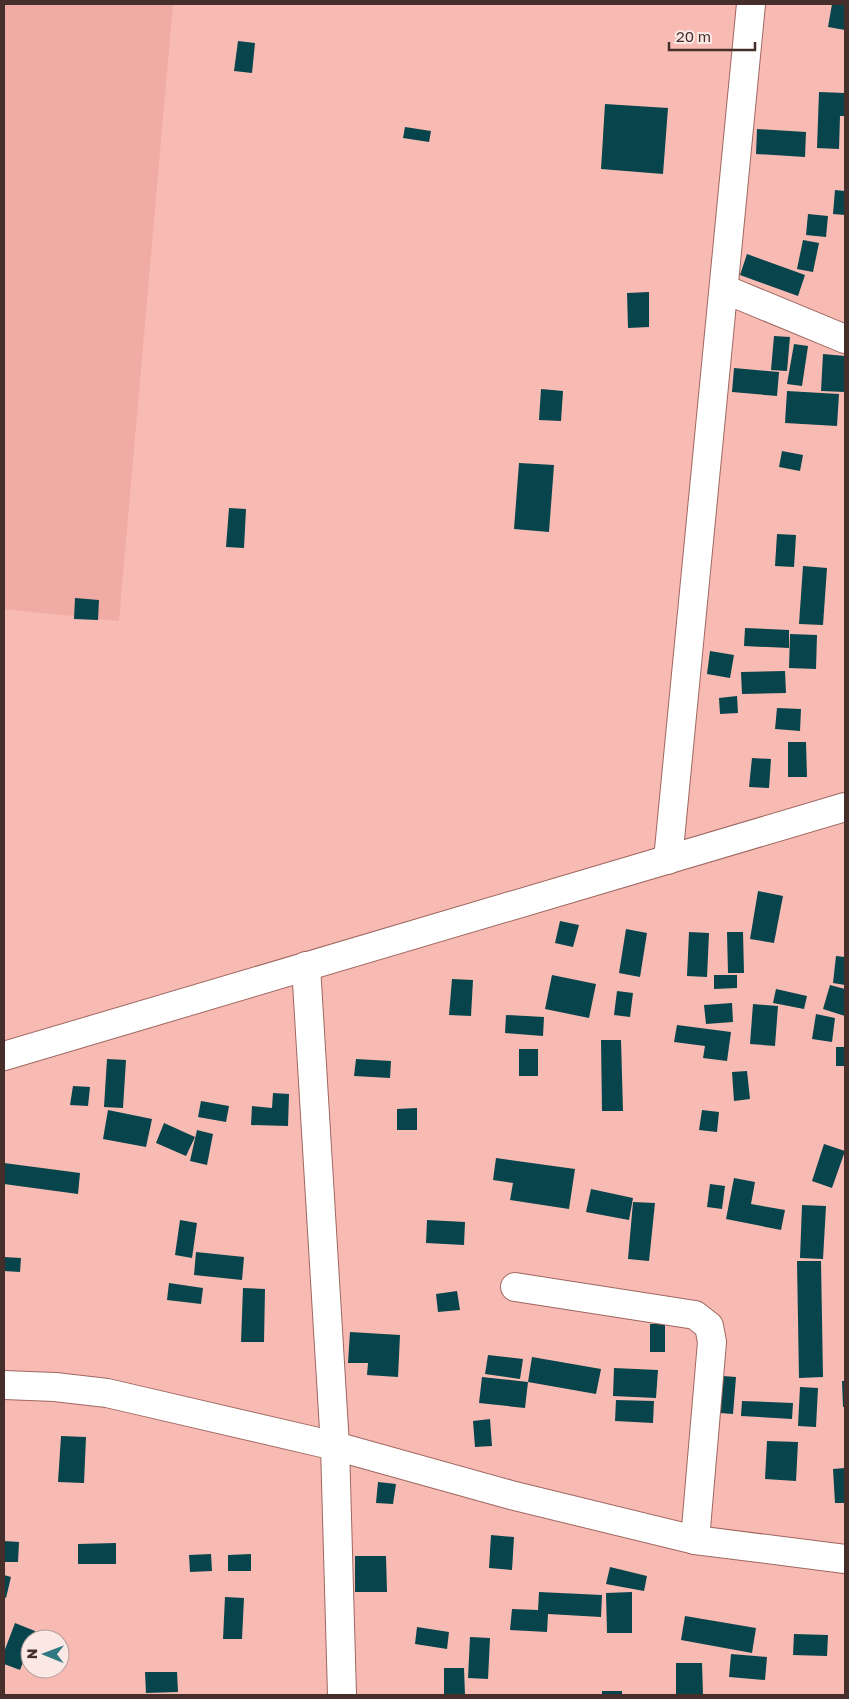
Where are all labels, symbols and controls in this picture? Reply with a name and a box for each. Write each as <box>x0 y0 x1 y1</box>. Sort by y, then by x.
scale bar <box>669 20 755 52</box>
text: 20 m <box>676 27 711 45</box>
north arrow <box>20 1629 70 1679</box>
text: N <box>23 1648 40 1659</box>

